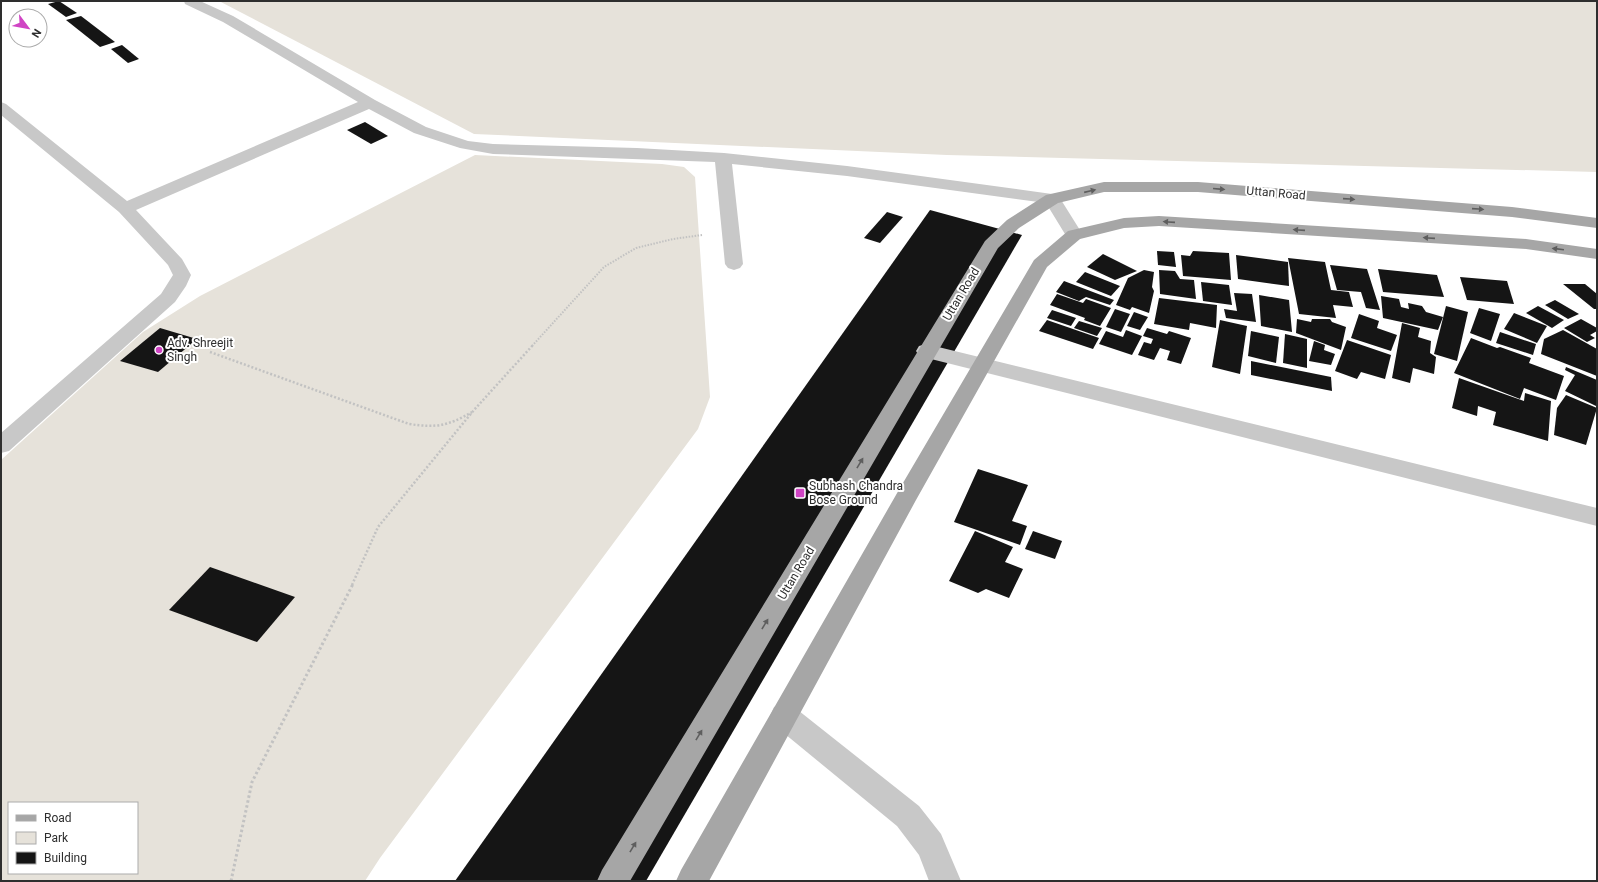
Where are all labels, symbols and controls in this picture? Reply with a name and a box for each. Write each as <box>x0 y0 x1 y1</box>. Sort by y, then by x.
north arrow <box>8 8 48 48</box>
text: N <box>28 26 44 40</box>
street label: Uttan Road <box>1246 183 1306 203</box>
one-way arrow <box>1213 185 1225 192</box>
one-way arrow <box>1083 187 1096 193</box>
one-way arrow <box>1343 196 1355 203</box>
one-way arrow <box>1472 206 1484 213</box>
one-way arrow <box>1163 218 1175 225</box>
one-way arrow <box>1292 227 1305 233</box>
one-way arrow <box>1423 235 1435 242</box>
one-way arrow <box>1552 246 1564 252</box>
street label: Uttan Road <box>940 265 982 323</box>
place label: Adv. Shreejit Singh <box>167 336 233 364</box>
marker: Adv. Shreejit Singh <box>154 345 164 355</box>
one-way arrow <box>856 458 864 468</box>
place label: Subhash Chandra Bose Ground <box>809 479 903 507</box>
marker: Subhash Chandra Bose Ground <box>794 487 806 499</box>
street label: Uttan Road <box>775 544 817 602</box>
one-way arrow <box>762 618 769 630</box>
one-way arrow <box>696 730 703 741</box>
legend <box>8 802 138 874</box>
text: Road <box>44 811 72 825</box>
text: Park <box>44 831 69 845</box>
one-way arrow <box>630 841 637 853</box>
text: Building <box>44 851 87 865</box>

